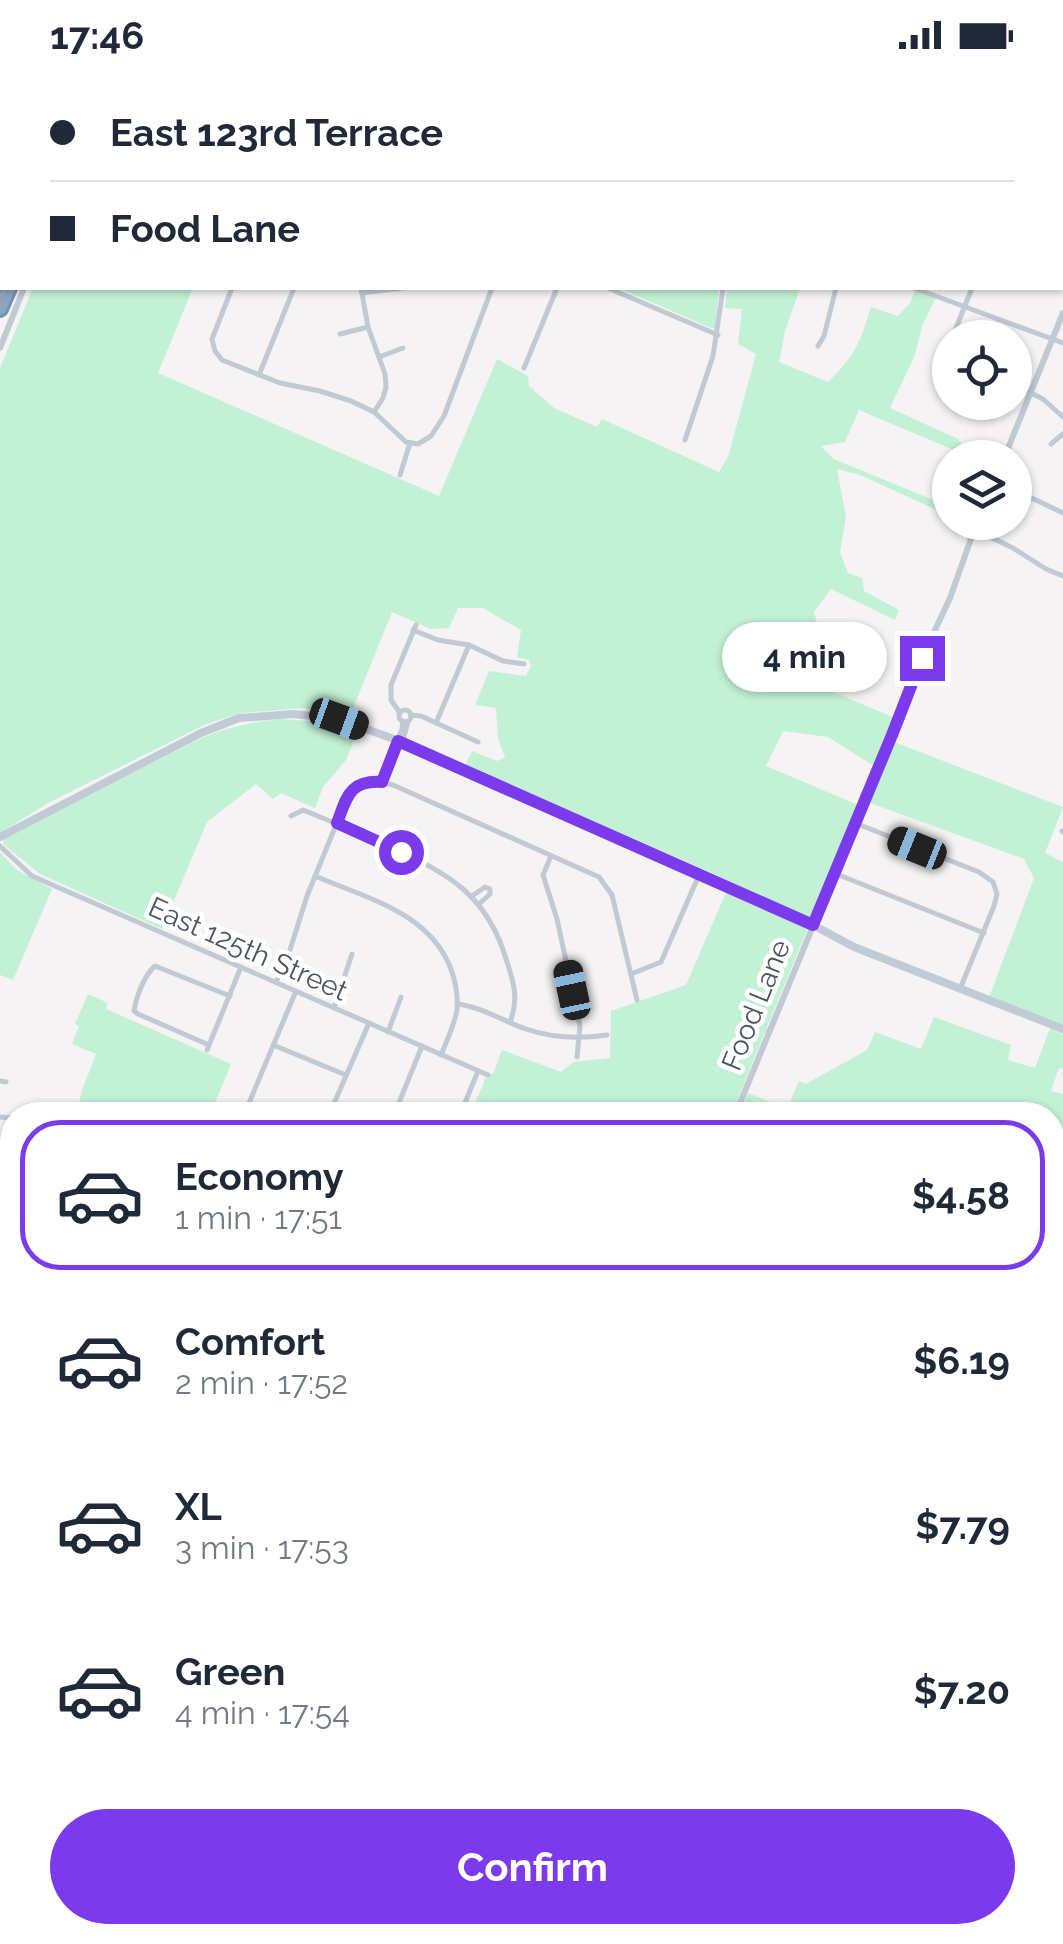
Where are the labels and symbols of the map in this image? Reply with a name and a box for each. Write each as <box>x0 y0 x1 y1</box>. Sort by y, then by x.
callout: 4 min <box>722 623 887 693</box>
route end <box>900 636 945 681</box>
car <box>306 695 372 743</box>
car <box>884 823 950 873</box>
route start <box>379 830 424 875</box>
street label: East 125th Street <box>143 890 353 1008</box>
street label: Food Lane <box>715 935 797 1075</box>
car <box>551 958 593 1022</box>

